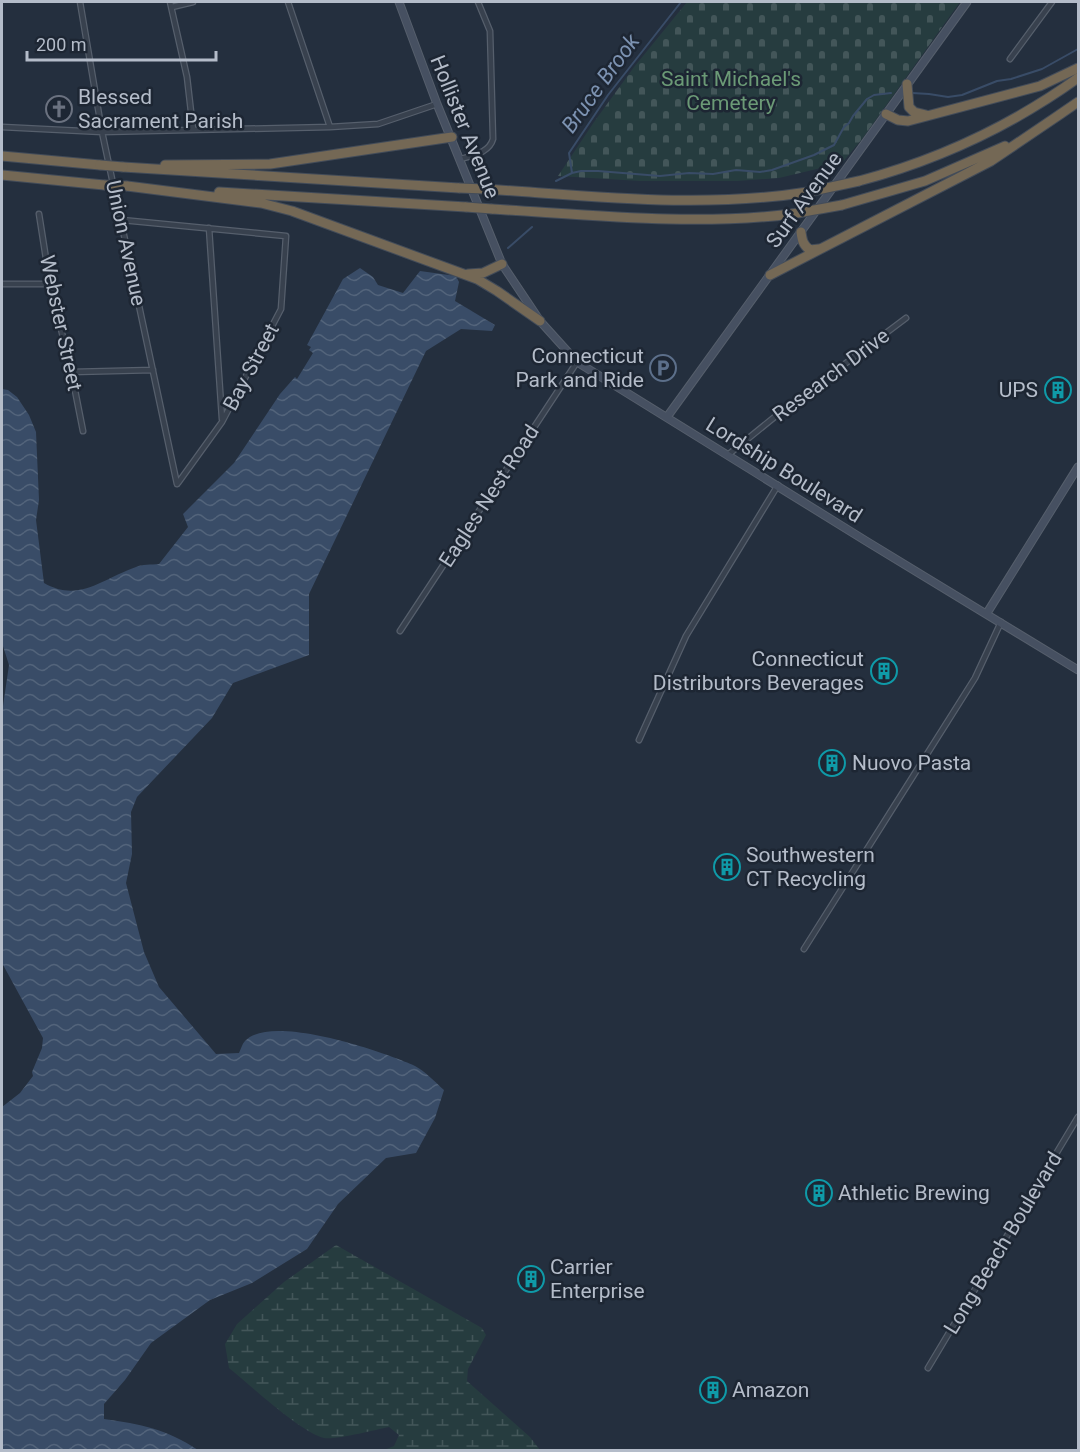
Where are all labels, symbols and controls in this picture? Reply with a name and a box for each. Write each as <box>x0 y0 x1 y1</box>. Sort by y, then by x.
scale bar <box>27 24 216 62</box>
water label: Bruce Brook <box>556 28 645 137</box>
text: 200 m <box>36 34 87 55</box>
street label: Hollister Avenue <box>425 52 505 202</box>
park label: Saint Michael's Cemetery <box>661 67 801 115</box>
place label: Blessed Sacrament Parish <box>78 85 243 133</box>
church icon: Blessed Sacrament Parish <box>44 94 74 124</box>
street label: Surf Avenue <box>761 147 847 253</box>
street label: Union Avenue <box>101 178 151 308</box>
street label: Webster Street <box>35 253 87 393</box>
street label: Bay Street <box>218 319 284 415</box>
street label: Research Drive <box>768 323 894 427</box>
place label: Connecticut Park and Ride <box>515 344 644 392</box>
parking icon: Connecticut Park and Ride <box>648 353 678 383</box>
building icon: UPS <box>1043 375 1073 405</box>
place label: UPS <box>999 378 1038 402</box>
street label: Lordship Boulevard <box>702 412 866 528</box>
street label: Eagles Nest Road <box>434 420 544 572</box>
place label: Connecticut Distributors Beverages <box>653 647 864 695</box>
building icon: Connecticut Distributors Beverages <box>869 656 899 686</box>
building icon: Nuovo Pasta <box>817 748 847 778</box>
place label: Nuovo Pasta <box>852 751 971 775</box>
place label: Southwestern CT Recycling <box>746 843 875 891</box>
building icon: Southwestern CT Recycling <box>712 852 742 882</box>
street label: Long Beach Boulevard <box>939 1148 1067 1338</box>
building icon: Athletic Brewing <box>804 1178 834 1208</box>
place label: Athletic Brewing <box>838 1181 990 1205</box>
place label: Carrier Enterprise <box>550 1255 645 1303</box>
building icon: Carrier Enterprise <box>516 1264 546 1294</box>
building icon: Amazon <box>698 1375 728 1405</box>
place label: Amazon <box>732 1378 809 1402</box>

